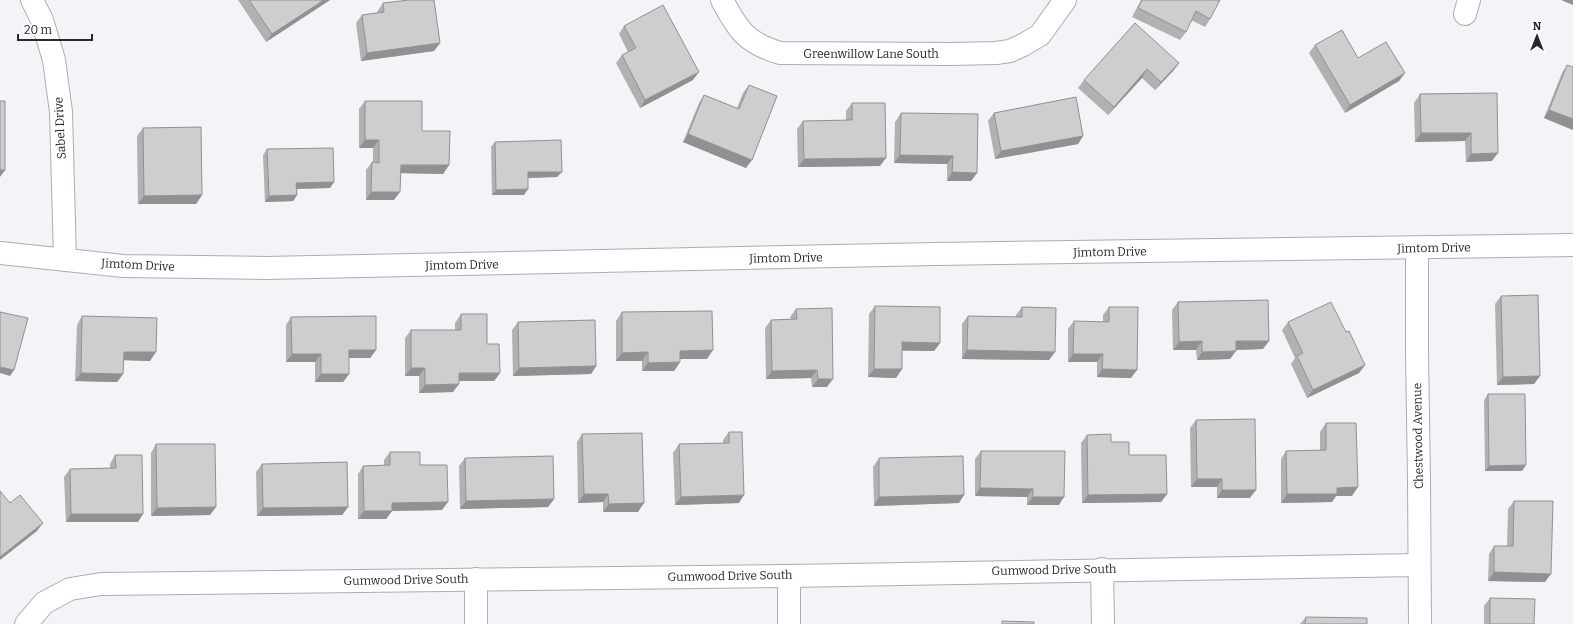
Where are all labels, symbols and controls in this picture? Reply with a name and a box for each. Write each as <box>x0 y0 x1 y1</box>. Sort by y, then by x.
scale bar <box>18 16 92 42</box>
north arrow <box>1517 16 1557 56</box>
text: N <box>1533 20 1542 33</box>
text: 20 m <box>24 23 53 37</box>
street label: Greenwillow Lane South <box>803 47 939 61</box>
street label: Sabel Drive <box>51 96 69 160</box>
street label: Jimtom Drive <box>1396 240 1471 256</box>
street label: Jimtom Drive <box>1072 244 1147 260</box>
street label: Jimtom Drive <box>748 250 823 266</box>
street label: Jimtom Drive <box>100 256 175 274</box>
street label: Jimtom Drive <box>424 257 499 273</box>
street label: Chestwood Avenue <box>1410 383 1426 489</box>
street label: Gumwood Drive South <box>991 562 1117 578</box>
street label: Gumwood Drive South <box>667 568 793 584</box>
street label: Gumwood Drive South <box>343 572 469 588</box>

